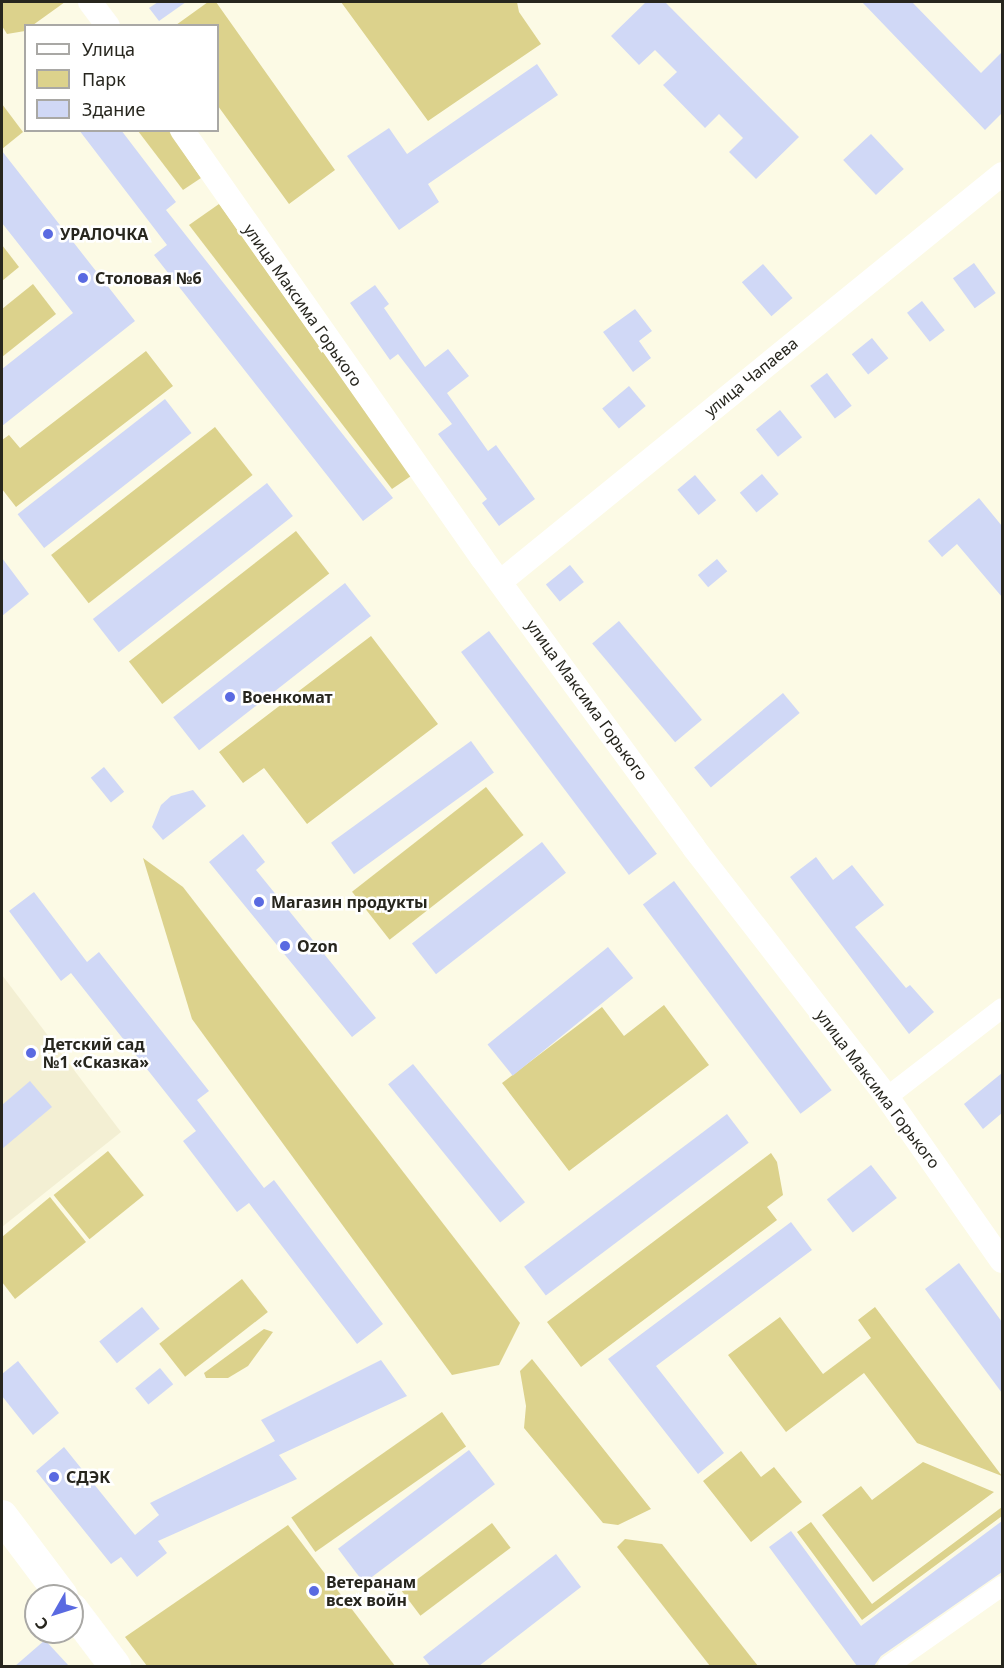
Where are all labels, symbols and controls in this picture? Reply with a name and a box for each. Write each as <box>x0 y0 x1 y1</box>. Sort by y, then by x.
legend <box>24 24 219 132</box>
text: Улица <box>82 37 135 61</box>
text: Парк <box>82 67 126 91</box>
text: Здание <box>82 97 145 121</box>
street label: улица Максима Горького <box>240 220 366 390</box>
place label: УРАЛОЧКА <box>60 224 148 244</box>
marker: УРАЛОЧКА <box>41 227 55 241</box>
place label: Столовая №6 <box>95 268 202 288</box>
marker: Столовая №6 <box>76 271 90 285</box>
street label: улица Чапаева <box>700 334 802 420</box>
street label: улица Максима Горького <box>522 616 652 784</box>
place label: Военкомат <box>242 687 333 707</box>
marker: Военкомат <box>223 690 237 704</box>
place label: Магазин продукты <box>271 892 428 912</box>
marker: Магазин продукты <box>252 895 266 909</box>
place label: Ozon <box>297 936 338 956</box>
marker: Ozon <box>278 939 292 953</box>
street label: улица Максима Горького <box>812 1006 944 1172</box>
place label: Детский сад №1 «Сказка» <box>43 1034 149 1072</box>
marker: Детский сад №1 «Сказка» <box>24 1046 38 1060</box>
place label: СДЭК <box>66 1467 110 1487</box>
marker: СДЭК <box>47 1470 61 1484</box>
place label: Ветеранам всех войн <box>326 1572 416 1610</box>
north arrow <box>24 1584 84 1644</box>
marker: Ветеранам всех войн <box>307 1584 321 1598</box>
text: С <box>30 1613 53 1635</box>

